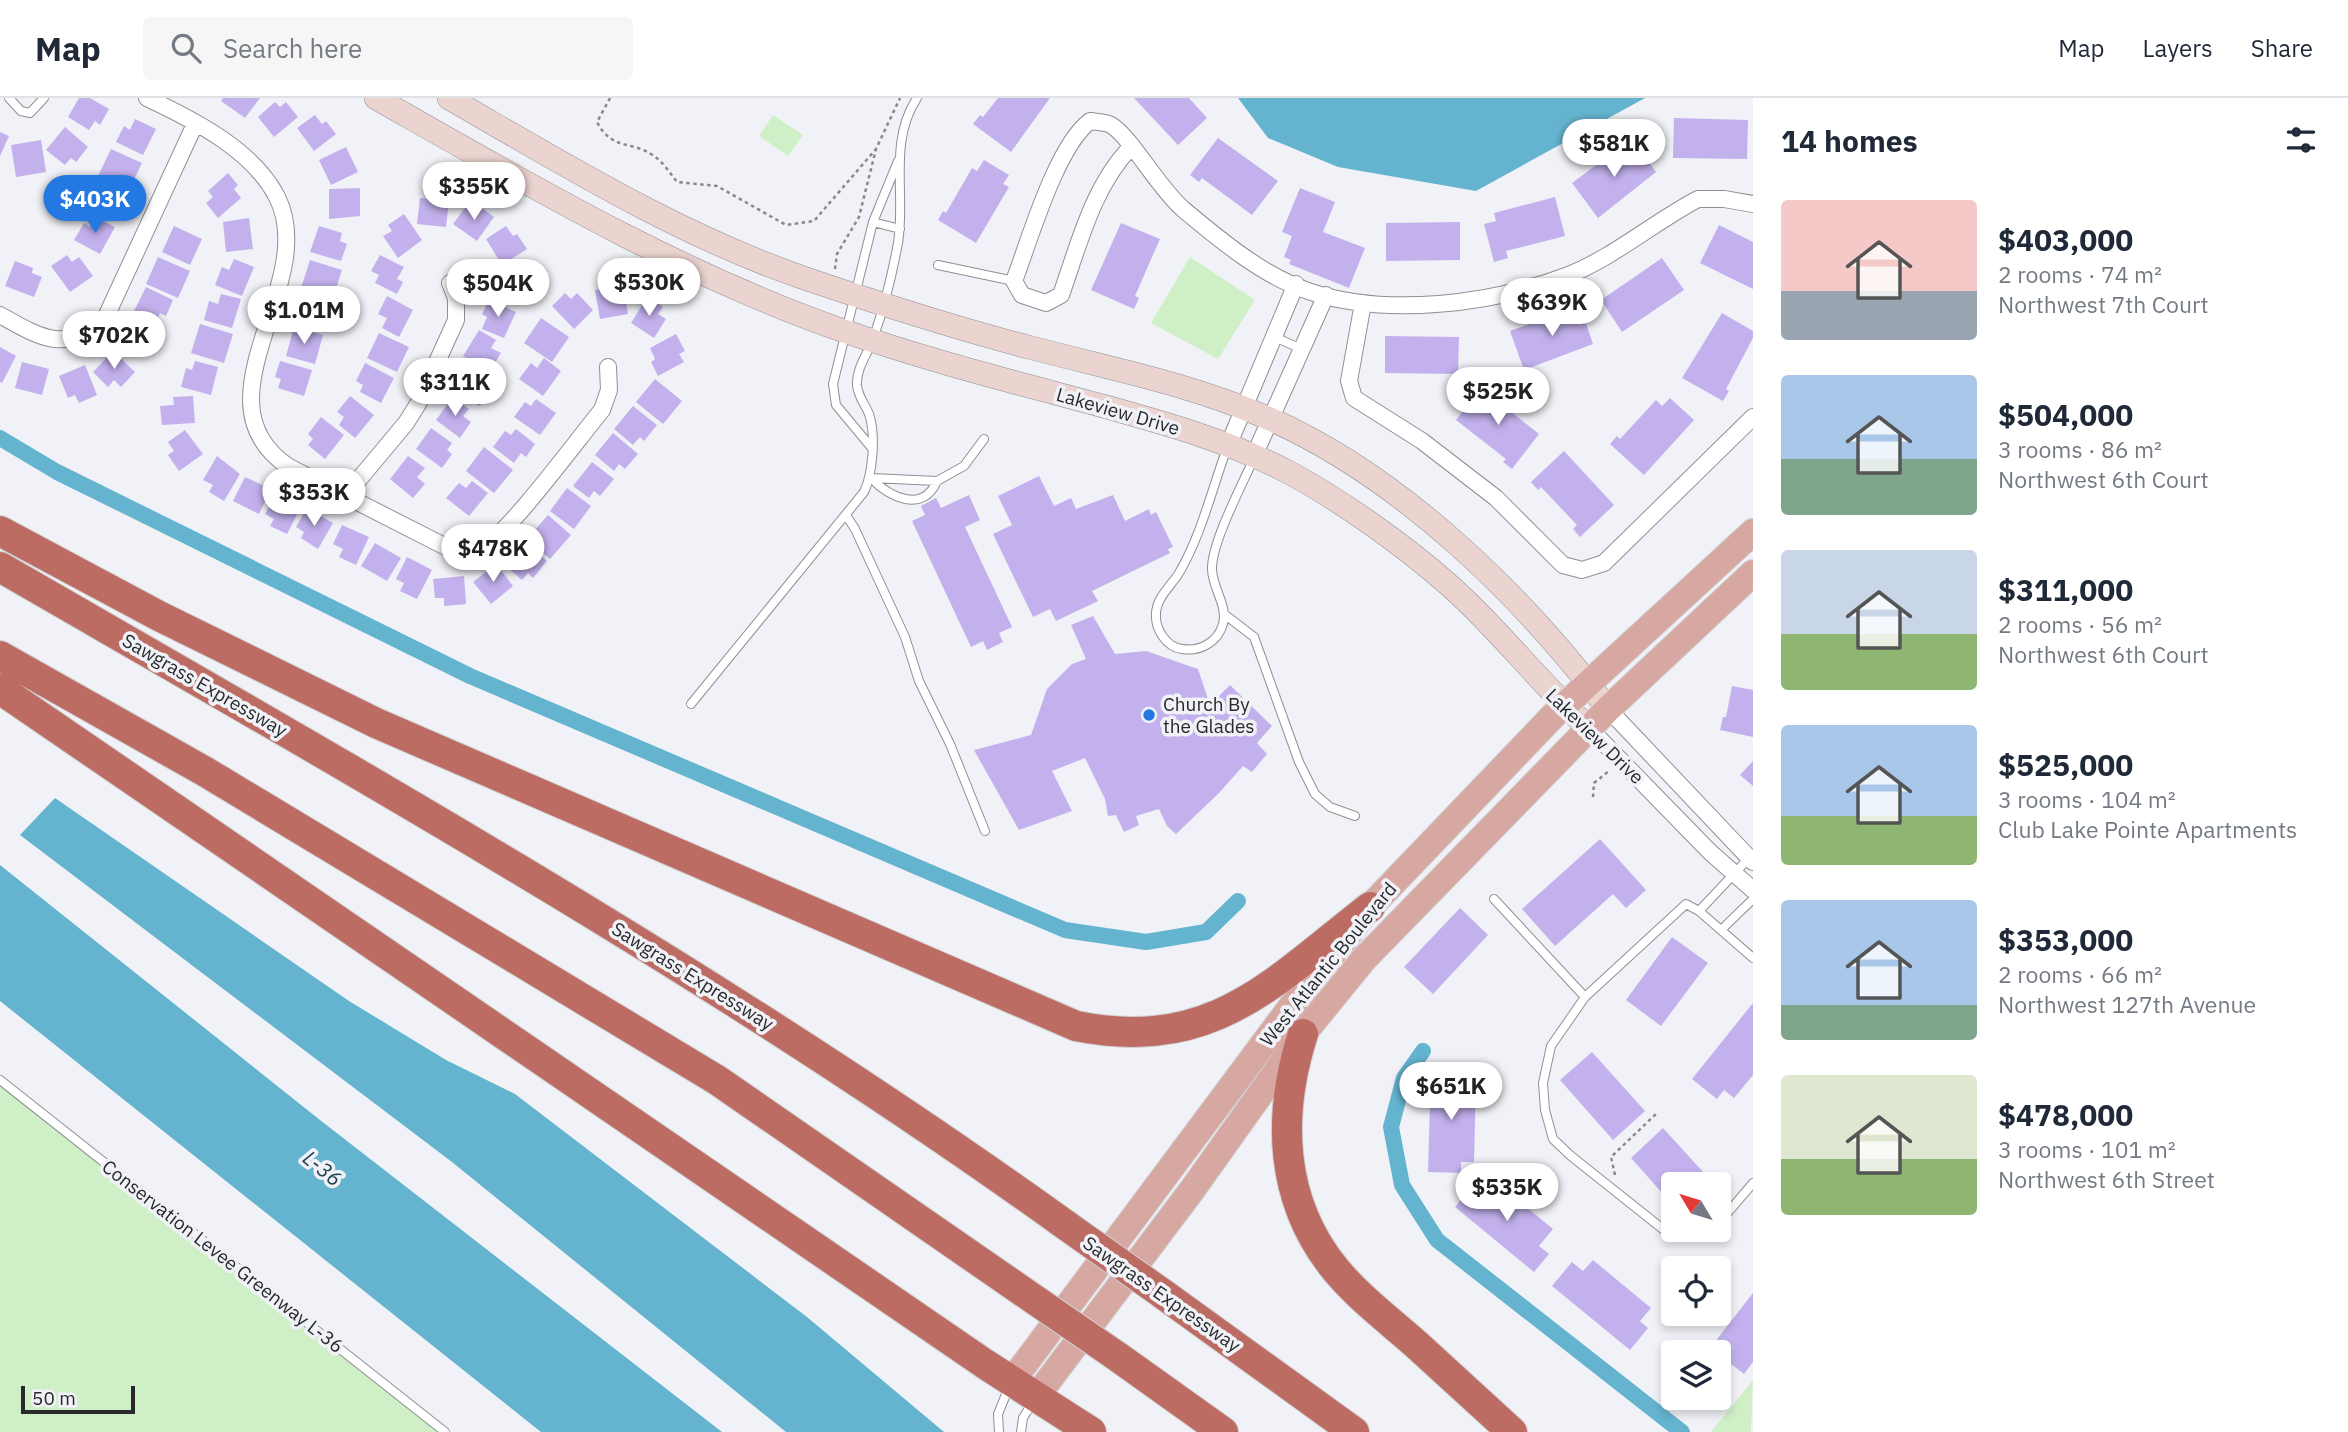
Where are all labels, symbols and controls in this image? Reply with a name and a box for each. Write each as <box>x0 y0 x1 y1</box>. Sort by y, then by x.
search box <box>143 17 633 80</box>
text: Map <box>35 27 101 70</box>
icon: search <box>167 29 205 67</box>
text: Search here <box>223 31 362 65</box>
text: Map <box>2058 32 2105 64</box>
text: Layers <box>2143 32 2213 64</box>
text: Share <box>2251 32 2313 64</box>
pin: $581K <box>1565 120 1663 179</box>
text: 14 homes <box>1781 121 1918 160</box>
icon: filters <box>2282 121 2320 159</box>
text: $581K <box>1578 127 1650 157</box>
pin: $355K <box>425 162 523 222</box>
text: $355K <box>438 170 510 200</box>
pin: $403K <box>46 176 144 235</box>
text: $403K <box>59 183 131 213</box>
text: $403,000 <box>1998 220 2133 259</box>
icon: home <box>1837 228 1921 312</box>
pin: $530K <box>600 258 698 318</box>
text: 2 rooms · 74 m² <box>1998 259 2162 289</box>
pin: $504K <box>449 260 547 319</box>
text: $530K <box>613 266 685 296</box>
text: $504K <box>462 267 534 297</box>
pin: $639K <box>1503 278 1601 338</box>
pin: $1.01M <box>247 286 361 346</box>
text: $639K <box>1516 286 1588 316</box>
text: Northwest 7th Court <box>1998 289 2209 319</box>
text: $1.01M <box>263 294 345 324</box>
pin: $702K <box>65 312 163 371</box>
text: $702K <box>78 319 150 349</box>
pin: $311K <box>406 358 504 418</box>
text: $311K <box>419 366 491 396</box>
pin: $525K <box>1449 368 1547 427</box>
text: $525K <box>1462 375 1534 405</box>
street label: Lakeview Drive <box>1054 382 1182 440</box>
text: $504,000 <box>1998 395 2133 434</box>
icon: home <box>1837 403 1921 487</box>
text: 3 rooms · 86 m² <box>1998 434 2162 464</box>
text: Northwest 6th Court <box>1998 464 2209 494</box>
pin: $353K <box>265 468 363 528</box>
text: $353K <box>278 476 350 506</box>
pin: $478K <box>444 524 542 584</box>
text: $478K <box>457 532 529 562</box>
text: $311,000 <box>1998 570 2133 609</box>
icon: home <box>1837 578 1921 662</box>
text: 2 rooms · 56 m² <box>1998 609 2162 639</box>
street label: Sawgrass Expressway <box>118 628 292 742</box>
text: Northwest 6th Court <box>1998 639 2209 669</box>
street label: Lakeview Drive <box>1541 683 1649 789</box>
place label: Church By the Glades <box>1163 692 1255 738</box>
marker: Church By the Glades <box>1141 707 1157 723</box>
text: $525,000 <box>1998 745 2133 784</box>
icon: home <box>1837 753 1921 837</box>
text: 3 rooms · 104 m² <box>1998 784 2176 814</box>
text: Club Lake Pointe Apartments <box>1998 814 2297 844</box>
street label: West Atlantic Boulevard <box>1254 877 1402 1051</box>
street label: Sawgrass Expressway <box>608 916 779 1036</box>
text: $353,000 <box>1998 920 2133 959</box>
icon: home <box>1837 928 1921 1012</box>
text: 2 rooms · 66 m² <box>1998 959 2162 989</box>
text: Northwest 127th Avenue <box>1998 989 2256 1019</box>
pin: $651K <box>1402 1062 1500 1122</box>
text: $651K <box>1415 1070 1487 1100</box>
text: $478,000 <box>1998 1095 2133 1134</box>
icon: home <box>1837 1103 1921 1187</box>
text: 3 rooms · 101 m² <box>1998 1134 2176 1164</box>
water label: L-36 <box>298 1144 348 1192</box>
street label: Conservation Levee Greenway L-36 <box>97 1154 349 1358</box>
pin: $535K <box>1458 1164 1556 1223</box>
text: Northwest 6th Street <box>1998 1164 2215 1194</box>
text: $535K <box>1471 1171 1543 1201</box>
north arrow <box>1661 1172 1731 1242</box>
map controls <box>1661 1172 1731 1410</box>
street label: Sawgrass Expressway <box>1079 1231 1246 1358</box>
button: locate <box>1661 1256 1731 1326</box>
button: layers <box>1661 1340 1731 1410</box>
scale bar <box>21 1383 135 1415</box>
text: 50 m <box>32 1386 76 1410</box>

